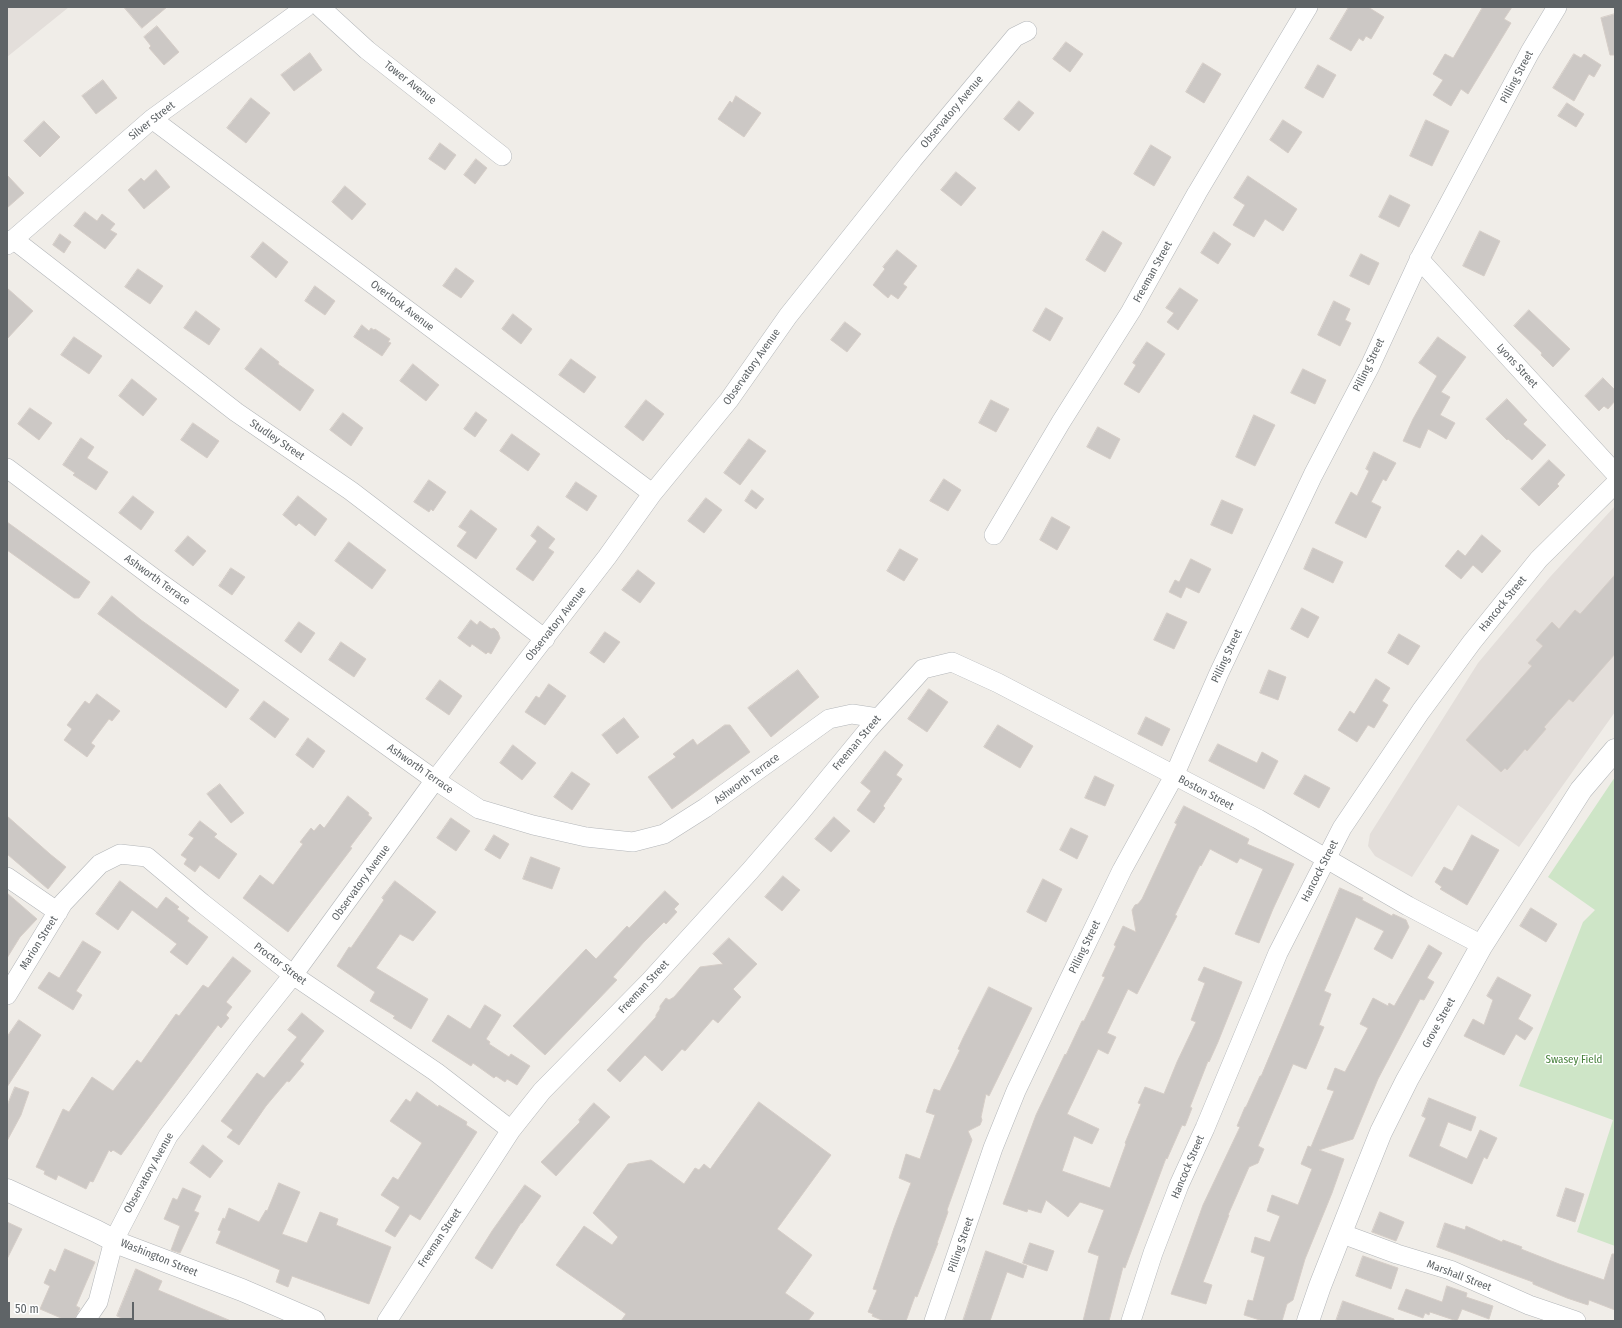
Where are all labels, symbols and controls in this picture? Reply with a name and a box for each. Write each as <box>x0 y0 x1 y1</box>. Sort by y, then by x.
street label: Pilling Street <box>1498 48 1536 106</box>
street label: Tower Avenue <box>381 59 439 107</box>
street label: Observatory Avenue <box>918 73 986 151</box>
street label: Silver Street <box>126 99 178 143</box>
street label: Freeman Street <box>1131 239 1175 305</box>
street label: Overlook Avenue <box>368 278 436 334</box>
street label: Observatory Avenue <box>721 326 783 408</box>
street label: Pilling Street <box>1350 336 1388 394</box>
street label: Lyons Street <box>1494 341 1540 391</box>
street label: Studley Street <box>247 417 307 463</box>
street label: Ashworth Terrace <box>122 552 192 608</box>
street label: Hancock Street <box>1477 574 1529 634</box>
street label: Observatory Avenue <box>523 584 589 664</box>
street label: Pilling Street <box>1209 627 1245 685</box>
street label: Freeman Street <box>830 713 884 773</box>
street label: Ashworth Terrace <box>384 741 456 797</box>
street label: Ashworth Terrace <box>712 751 782 807</box>
street label: Boston Street <box>1176 773 1236 813</box>
street label: Hancock Street <box>1299 838 1341 904</box>
street label: Observatory Avenue <box>329 843 393 923</box>
street label: Marion Street <box>17 914 61 972</box>
street label: Pilling Street <box>1066 918 1104 976</box>
street label: Proctor Street <box>251 940 309 988</box>
street label: Freeman Street <box>616 958 672 1016</box>
street label: Grove Street <box>1420 996 1458 1050</box>
park label: Swasey Field <box>1546 1053 1602 1067</box>
street label: Observatory Avenue <box>121 1130 177 1216</box>
street label: Hancock Street <box>1169 1133 1207 1201</box>
street label: Freeman Street <box>415 1206 465 1270</box>
street label: Pilling Street <box>945 1216 977 1274</box>
street label: Washington Street <box>118 1237 200 1279</box>
street label: Marshall Street <box>1425 1258 1493 1294</box>
scale bar <box>10 1294 136 1320</box>
text: 50 m <box>15 1302 39 1316</box>

